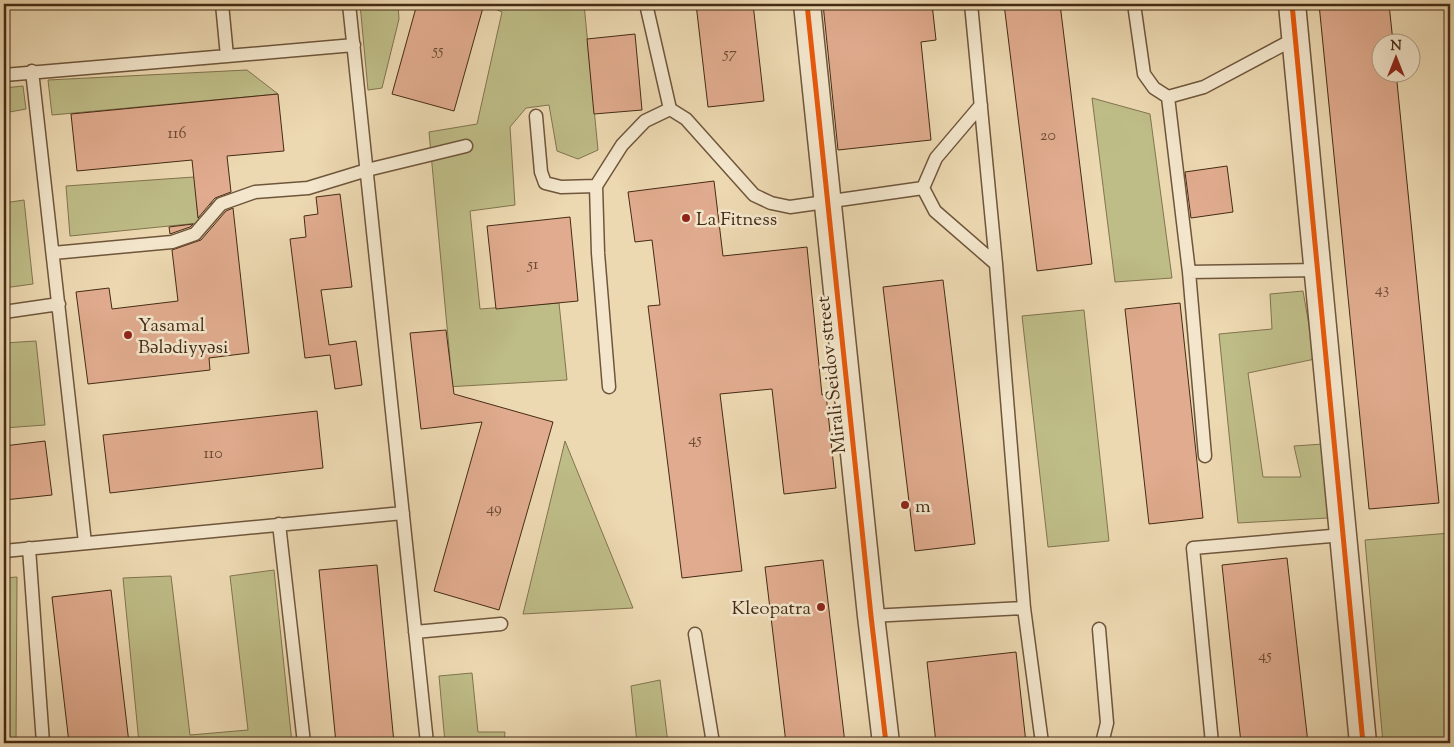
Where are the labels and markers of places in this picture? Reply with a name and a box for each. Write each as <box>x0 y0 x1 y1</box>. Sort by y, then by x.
place label: La Fitness <box>696 207 777 234</box>
marker: La Fitness <box>680 212 692 224</box>
place label: Yasamal Bələdiyyəsi <box>138 313 228 362</box>
marker: Yasamal Bələdiyyəsi <box>122 329 134 341</box>
place label: m <box>915 494 931 521</box>
marker: m <box>899 499 911 511</box>
place label: Kleopatra <box>732 596 811 623</box>
marker: Kleopatra <box>815 601 827 613</box>

